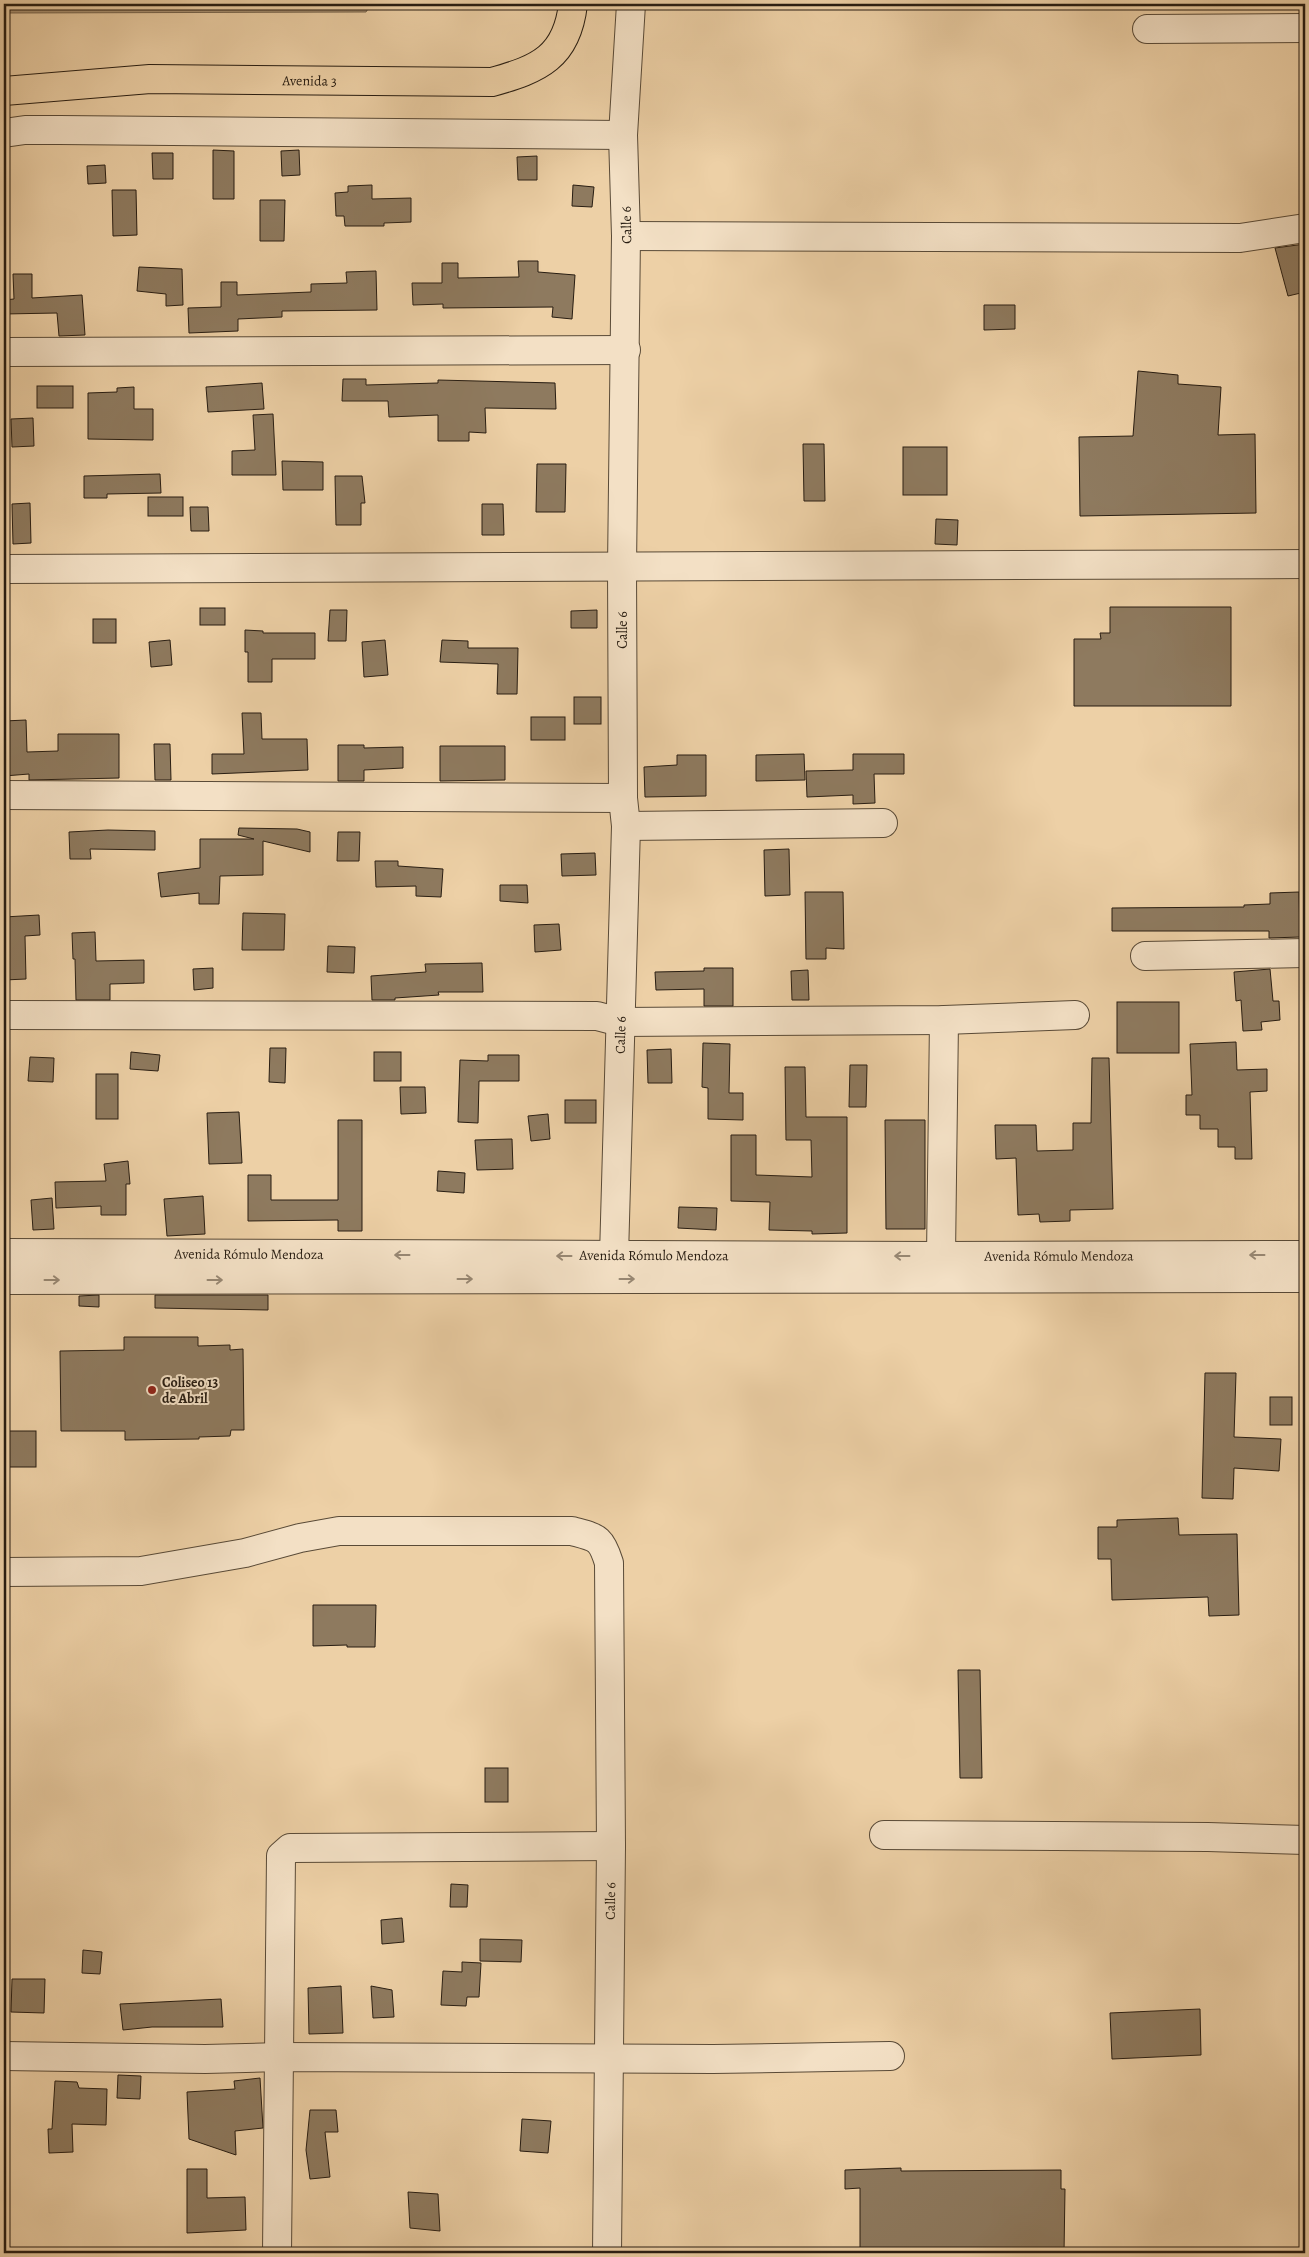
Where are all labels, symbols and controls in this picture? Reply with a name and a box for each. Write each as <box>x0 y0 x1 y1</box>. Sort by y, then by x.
street label: Avenida 3 <box>281 71 337 91</box>
street label: Calle 6 <box>617 206 636 244</box>
street label: Calle 6 <box>613 611 632 649</box>
street label: Calle 6 <box>611 1016 631 1054</box>
street label: Avenida Rómulo Mendoza <box>173 1245 324 1264</box>
street label: Avenida Rómulo Mendoza <box>578 1246 729 1265</box>
street label: Avenida Rómulo Mendoza <box>983 1246 1134 1266</box>
one-way arrow <box>394 1250 410 1260</box>
one-way arrow <box>1249 1250 1265 1260</box>
one-way arrow <box>556 1251 572 1261</box>
one-way arrow <box>894 1251 910 1261</box>
one-way arrow <box>456 1274 473 1284</box>
one-way arrow <box>619 1274 635 1284</box>
one-way arrow <box>44 1275 60 1285</box>
one-way arrow <box>206 1275 223 1285</box>
place label: Coliseo 13 de Abril <box>162 1373 218 1408</box>
marker: Coliseo 13 de Abril <box>146 1384 158 1396</box>
street label: Calle 6 <box>601 1882 620 1920</box>

